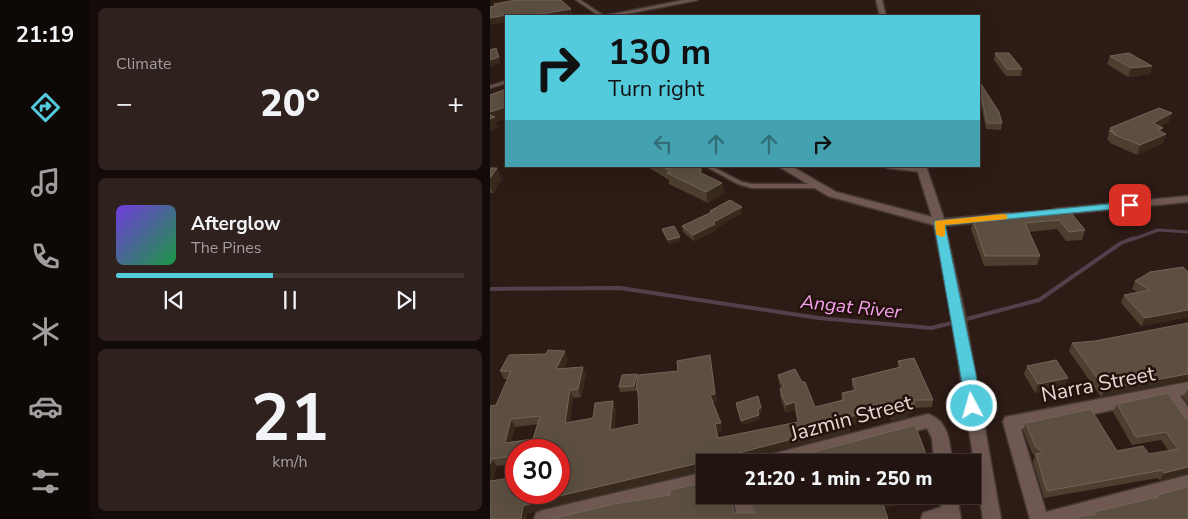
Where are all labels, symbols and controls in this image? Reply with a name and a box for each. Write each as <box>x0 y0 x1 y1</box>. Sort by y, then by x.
text: 21:19 <box>16 20 74 50</box>
text: 130 m <box>608 29 711 76</box>
icon: right <box>525 35 590 100</box>
text: Climate <box>116 53 171 75</box>
text: Turn right <box>608 74 704 104</box>
text: 20° <box>260 78 320 129</box>
text: − <box>116 85 133 123</box>
text: + <box>447 85 464 123</box>
icon: directions <box>28 90 63 125</box>
icon: left <box>649 130 677 158</box>
icon: ahead <box>702 130 730 158</box>
icon: ahead <box>755 130 783 158</box>
icon: right <box>808 130 836 158</box>
icon: music <box>28 165 63 200</box>
pin <box>1109 184 1151 226</box>
icon: arrive <box>1116 191 1144 219</box>
text: Afterglow <box>191 211 281 237</box>
text: The Pines <box>191 237 261 259</box>
icon: phone <box>28 239 63 274</box>
icon: previous <box>160 286 188 314</box>
icon: pause <box>276 286 304 314</box>
icon: next <box>392 286 420 314</box>
water label: Angat River <box>798 289 904 325</box>
icon: climate <box>28 314 63 349</box>
street label: Narra Street <box>1039 359 1158 409</box>
text: 21 <box>251 374 329 463</box>
position arrow <box>945 379 997 431</box>
street label: Jazmin Street <box>786 388 916 448</box>
icon: car <box>28 389 63 424</box>
speed limit sign: 30 <box>505 439 570 504</box>
text: km/h <box>272 451 308 473</box>
icon: filters <box>28 464 63 499</box>
text: 21:20 · 1 min · 250 m <box>745 466 932 492</box>

